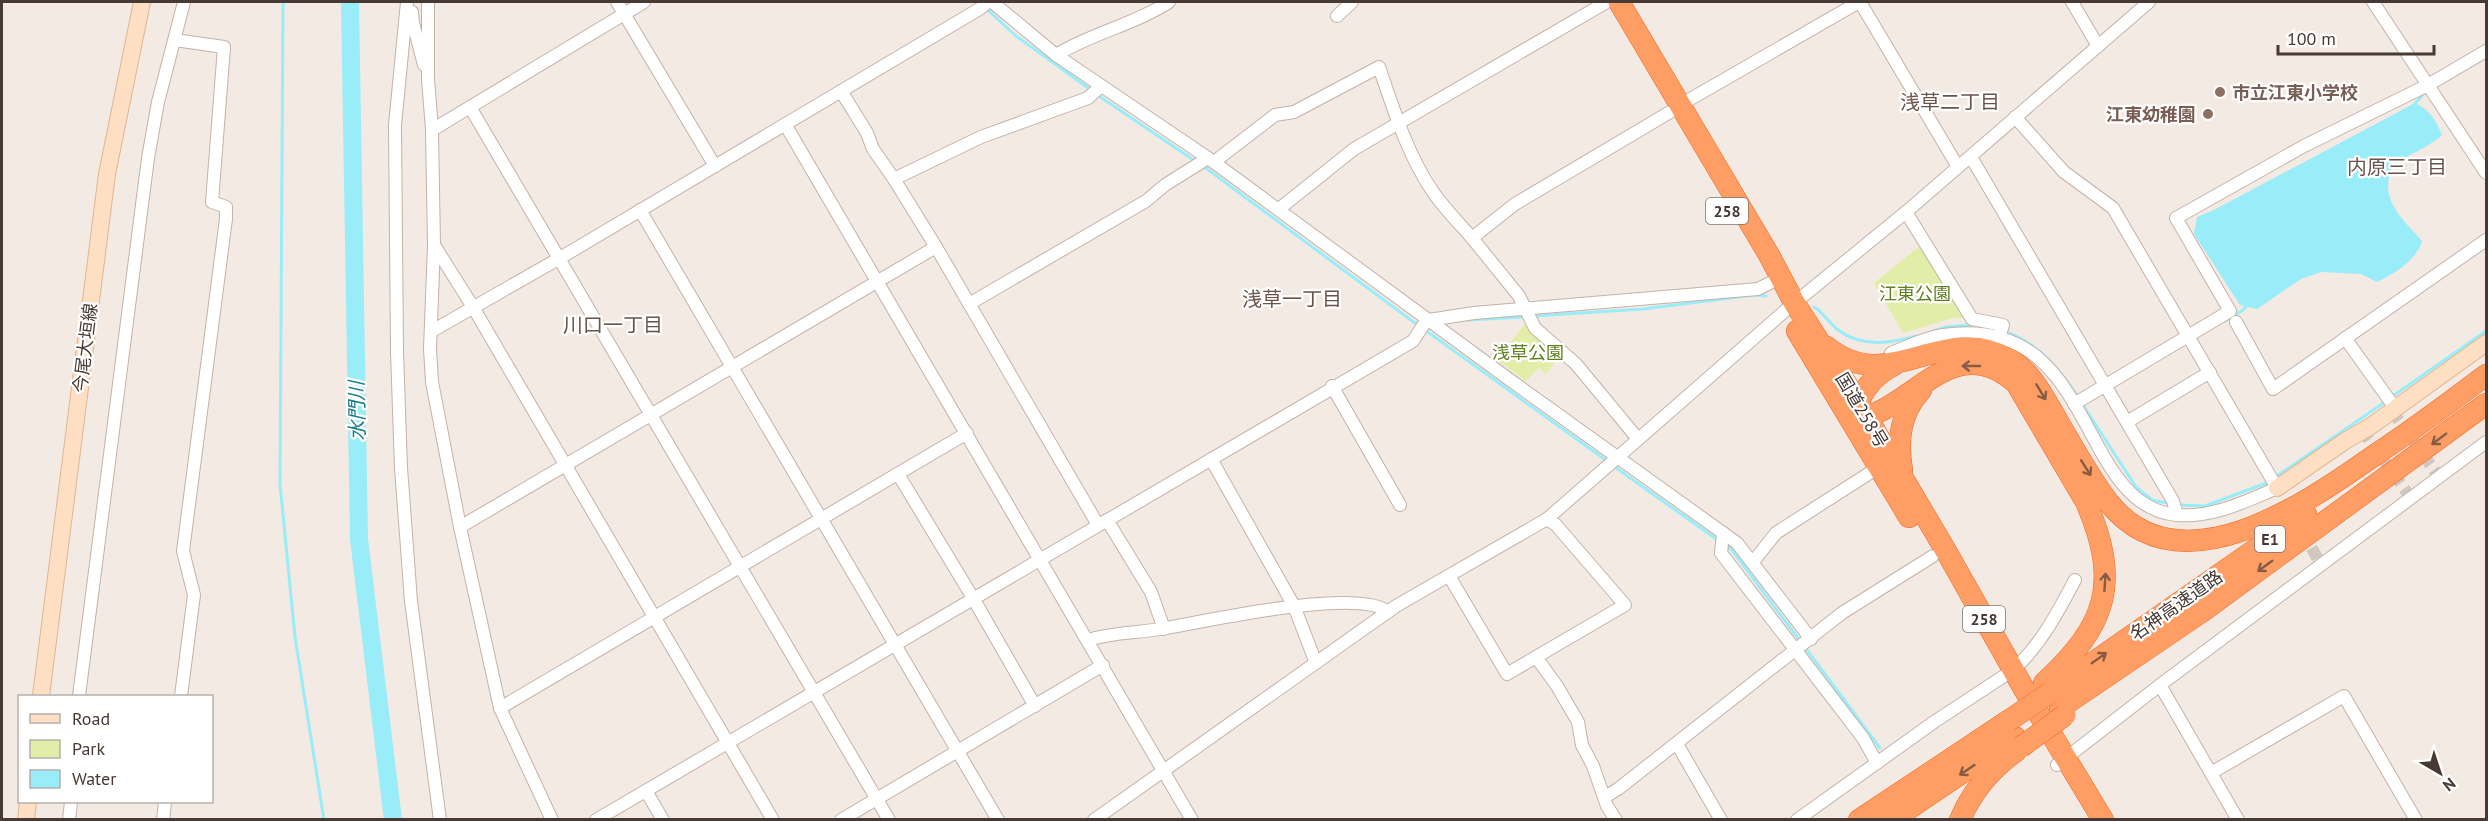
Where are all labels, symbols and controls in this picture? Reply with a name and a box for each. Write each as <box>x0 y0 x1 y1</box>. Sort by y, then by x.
scale bar <box>2278 18 2434 56</box>
text: 100 m <box>2287 27 2336 50</box>
place label: 市立江東小学校 <box>2232 81 2358 104</box>
marker: 市立江東小学校 <box>2213 85 2227 99</box>
district label: 浅草二丁目 <box>1900 89 2000 115</box>
place label: 江東幼稚園 <box>2106 103 2196 126</box>
marker: 江東幼稚園 <box>2201 107 2215 121</box>
district label: 内原三丁目 <box>2347 154 2447 180</box>
road number: 258 <box>1706 198 1748 224</box>
park label: 江東公園 <box>1879 282 1951 305</box>
district label: 浅草一丁目 <box>1242 286 1342 312</box>
street label: 今尾大垣線 <box>68 302 102 394</box>
district label: 川口一丁目 <box>563 312 663 338</box>
park label: 浅草公園 <box>1492 341 1564 364</box>
one-way arrow <box>1961 360 1981 372</box>
street label: 国道258号 <box>1831 368 1893 452</box>
water label: 水門川 <box>343 379 371 441</box>
one-way arrow <box>2035 383 2047 400</box>
one-way arrow <box>2432 433 2448 445</box>
one-way arrow <box>2081 459 2093 476</box>
road number: E1 <box>2255 526 2285 552</box>
one-way arrow <box>2257 560 2273 572</box>
street label: 名神高速道路 <box>2125 565 2227 645</box>
one-way arrow <box>2100 573 2111 593</box>
road number: 258 <box>1963 606 2005 632</box>
one-way arrow <box>2090 652 2107 664</box>
legend <box>18 695 213 803</box>
text: Road <box>72 707 110 730</box>
text: Park <box>72 737 105 760</box>
north arrow <box>2410 743 2470 803</box>
one-way arrow <box>1959 764 1975 776</box>
text: Water <box>72 767 116 790</box>
text: N <box>2439 774 2460 796</box>

